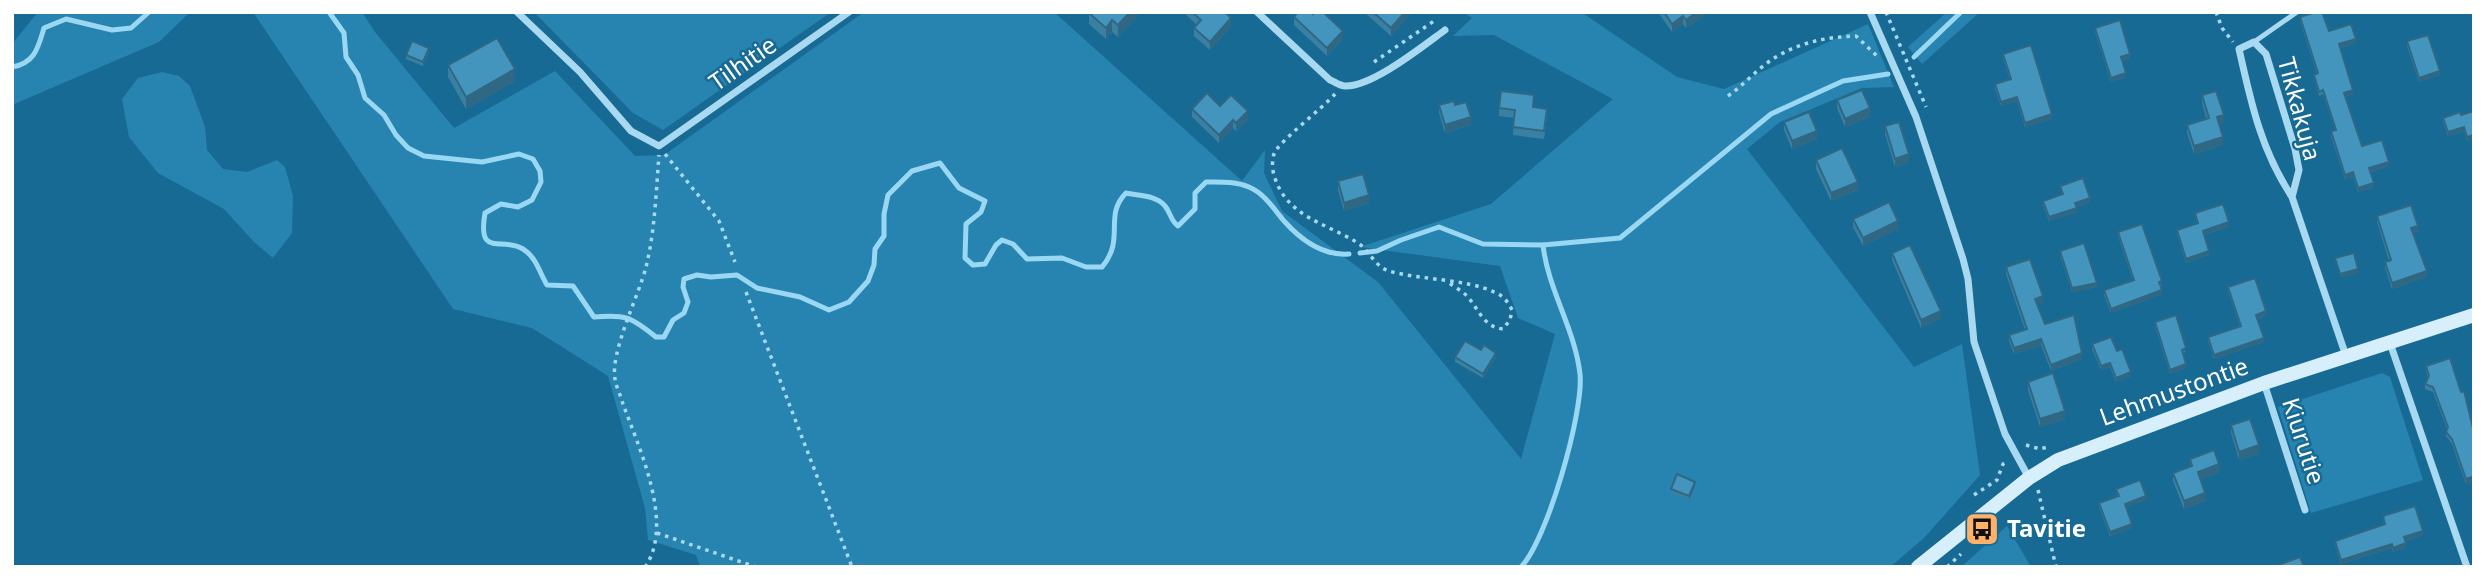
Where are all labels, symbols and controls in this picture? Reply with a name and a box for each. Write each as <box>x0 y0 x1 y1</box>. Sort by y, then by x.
street label: Tilhitie <box>702 28 782 98</box>
street label: Tikkakuja <box>2271 53 2330 164</box>
street label: Lehmustontie <box>2094 348 2252 433</box>
street label: Kiurutie <box>2275 393 2334 488</box>
bus stop icon: Tavitie <box>1963 510 2001 548</box>
place label: Tavitie <box>2007 511 2086 544</box>

